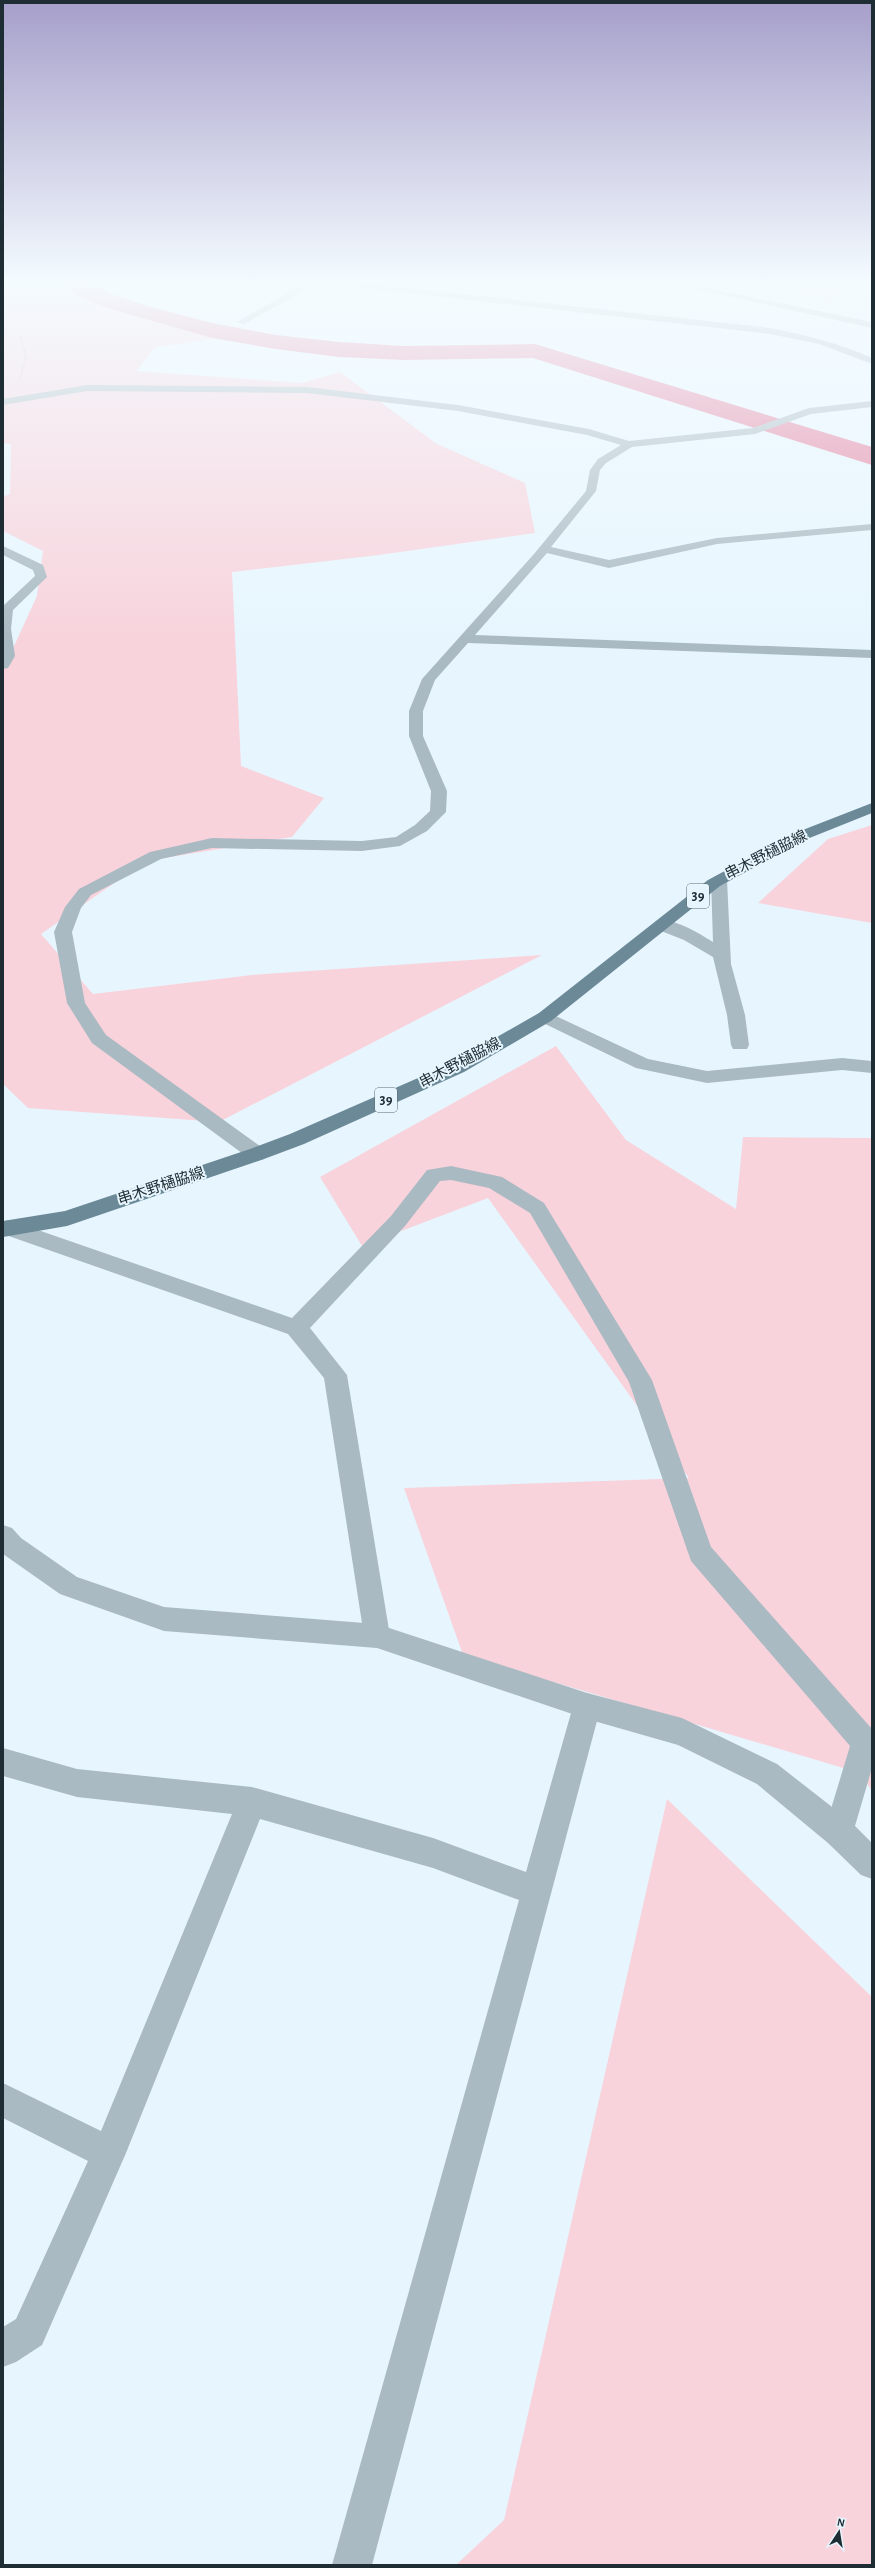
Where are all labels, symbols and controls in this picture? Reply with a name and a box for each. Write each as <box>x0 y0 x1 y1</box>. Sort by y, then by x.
street label: 串木野樋脇線 <box>722 827 810 882</box>
road number: 39 <box>687 884 709 908</box>
street label: 串木野樋脇線 <box>416 1034 503 1091</box>
road number: 39 <box>375 1088 397 1112</box>
street label: 串木野樋脇線 <box>116 1164 206 1207</box>
north arrow <box>819 2512 859 2552</box>
text: N <box>836 2517 846 2529</box>

